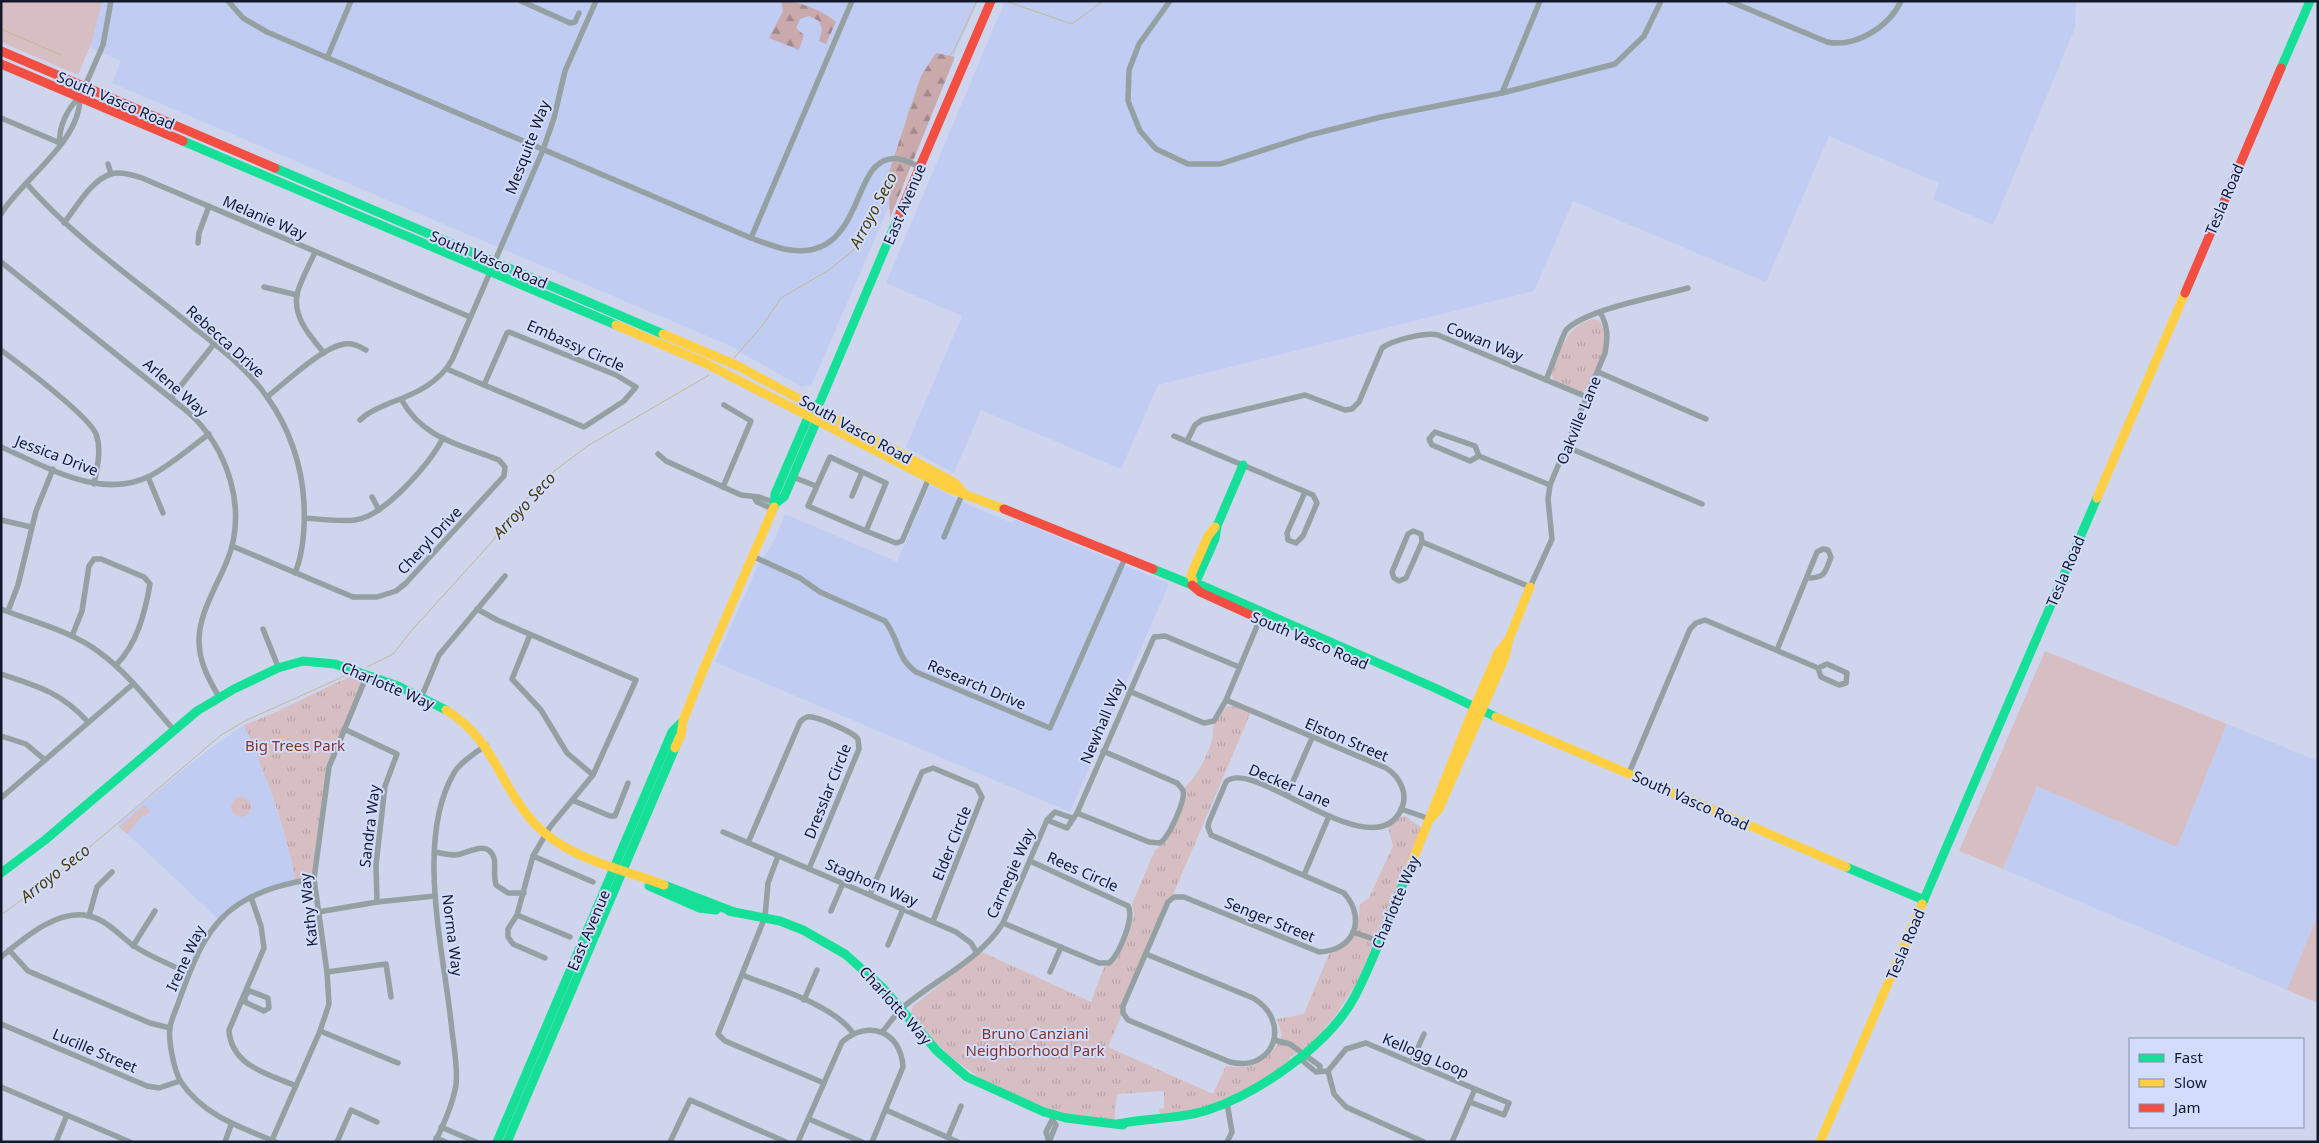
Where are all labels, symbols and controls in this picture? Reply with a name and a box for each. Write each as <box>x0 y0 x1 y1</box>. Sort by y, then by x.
street label: South Vasco Road <box>54 66 178 134</box>
street label: Mesquite Way <box>500 97 554 197</box>
street label: Tesla Road <box>2200 160 2248 238</box>
street label: East Avenue <box>878 161 930 247</box>
water label: Arroyo Seco <box>843 168 902 253</box>
street label: Melanie Way <box>220 190 310 244</box>
street label: South Vasco Road <box>427 225 551 293</box>
street label: Rebecca Drive <box>182 300 270 382</box>
street label: Embassy Circle <box>524 315 628 375</box>
street label: Cowan Way <box>1444 316 1527 366</box>
street label: Arlene Way <box>139 353 213 421</box>
street label: Oakville Lane <box>1551 373 1605 467</box>
street label: South Vasco Road <box>796 390 916 468</box>
street label: Jessica Drive <box>11 429 101 480</box>
water label: Arroyo Seco <box>487 467 560 544</box>
street label: Cheryl Drive <box>392 502 466 578</box>
street label: Tesla Road <box>2041 532 2089 610</box>
street label: South Vasco Road <box>1248 606 1372 674</box>
street label: Research Drive <box>925 654 1029 714</box>
street label: Charlotte Way <box>338 656 438 714</box>
street label: Newhall Way <box>1075 675 1129 767</box>
street label: Elston Street <box>1302 712 1392 766</box>
park label: Big Trees Park <box>245 735 345 755</box>
street label: Dresslar Circle <box>799 741 855 841</box>
street label: Decker Lane <box>1246 759 1334 811</box>
street label: South Vasco Road <box>1630 765 1752 835</box>
street label: Sandra Way <box>354 783 384 868</box>
street label: Elder Circle <box>927 803 975 883</box>
street label: Carnegie Way <box>981 824 1039 921</box>
water label: Arroyo Seco <box>15 839 94 908</box>
street label: Rees Circle <box>1044 846 1122 896</box>
street label: Charlotte Way <box>1366 852 1424 952</box>
street label: Staghorn Way <box>823 854 922 911</box>
street label: Kathy Way <box>294 872 322 948</box>
street label: East Avenue <box>562 887 614 973</box>
street label: Senger Street <box>1222 892 1319 946</box>
street label: Norma Way <box>438 893 468 978</box>
street label: Tesla Road <box>1881 905 1929 983</box>
street label: Irene Way <box>161 921 209 994</box>
street label: Charlotte Way <box>855 961 937 1049</box>
street label: Lucille Street <box>50 1023 141 1077</box>
park label: Bruno Canziani Neighborhood Park <box>966 1023 1104 1060</box>
street label: Kellogg Loop <box>1380 1028 1472 1082</box>
legend <box>2129 1038 2304 1128</box>
text: Fast <box>2174 1047 2203 1067</box>
text: Slow <box>2174 1072 2207 1092</box>
text: Jam <box>2172 1097 2201 1117</box>

